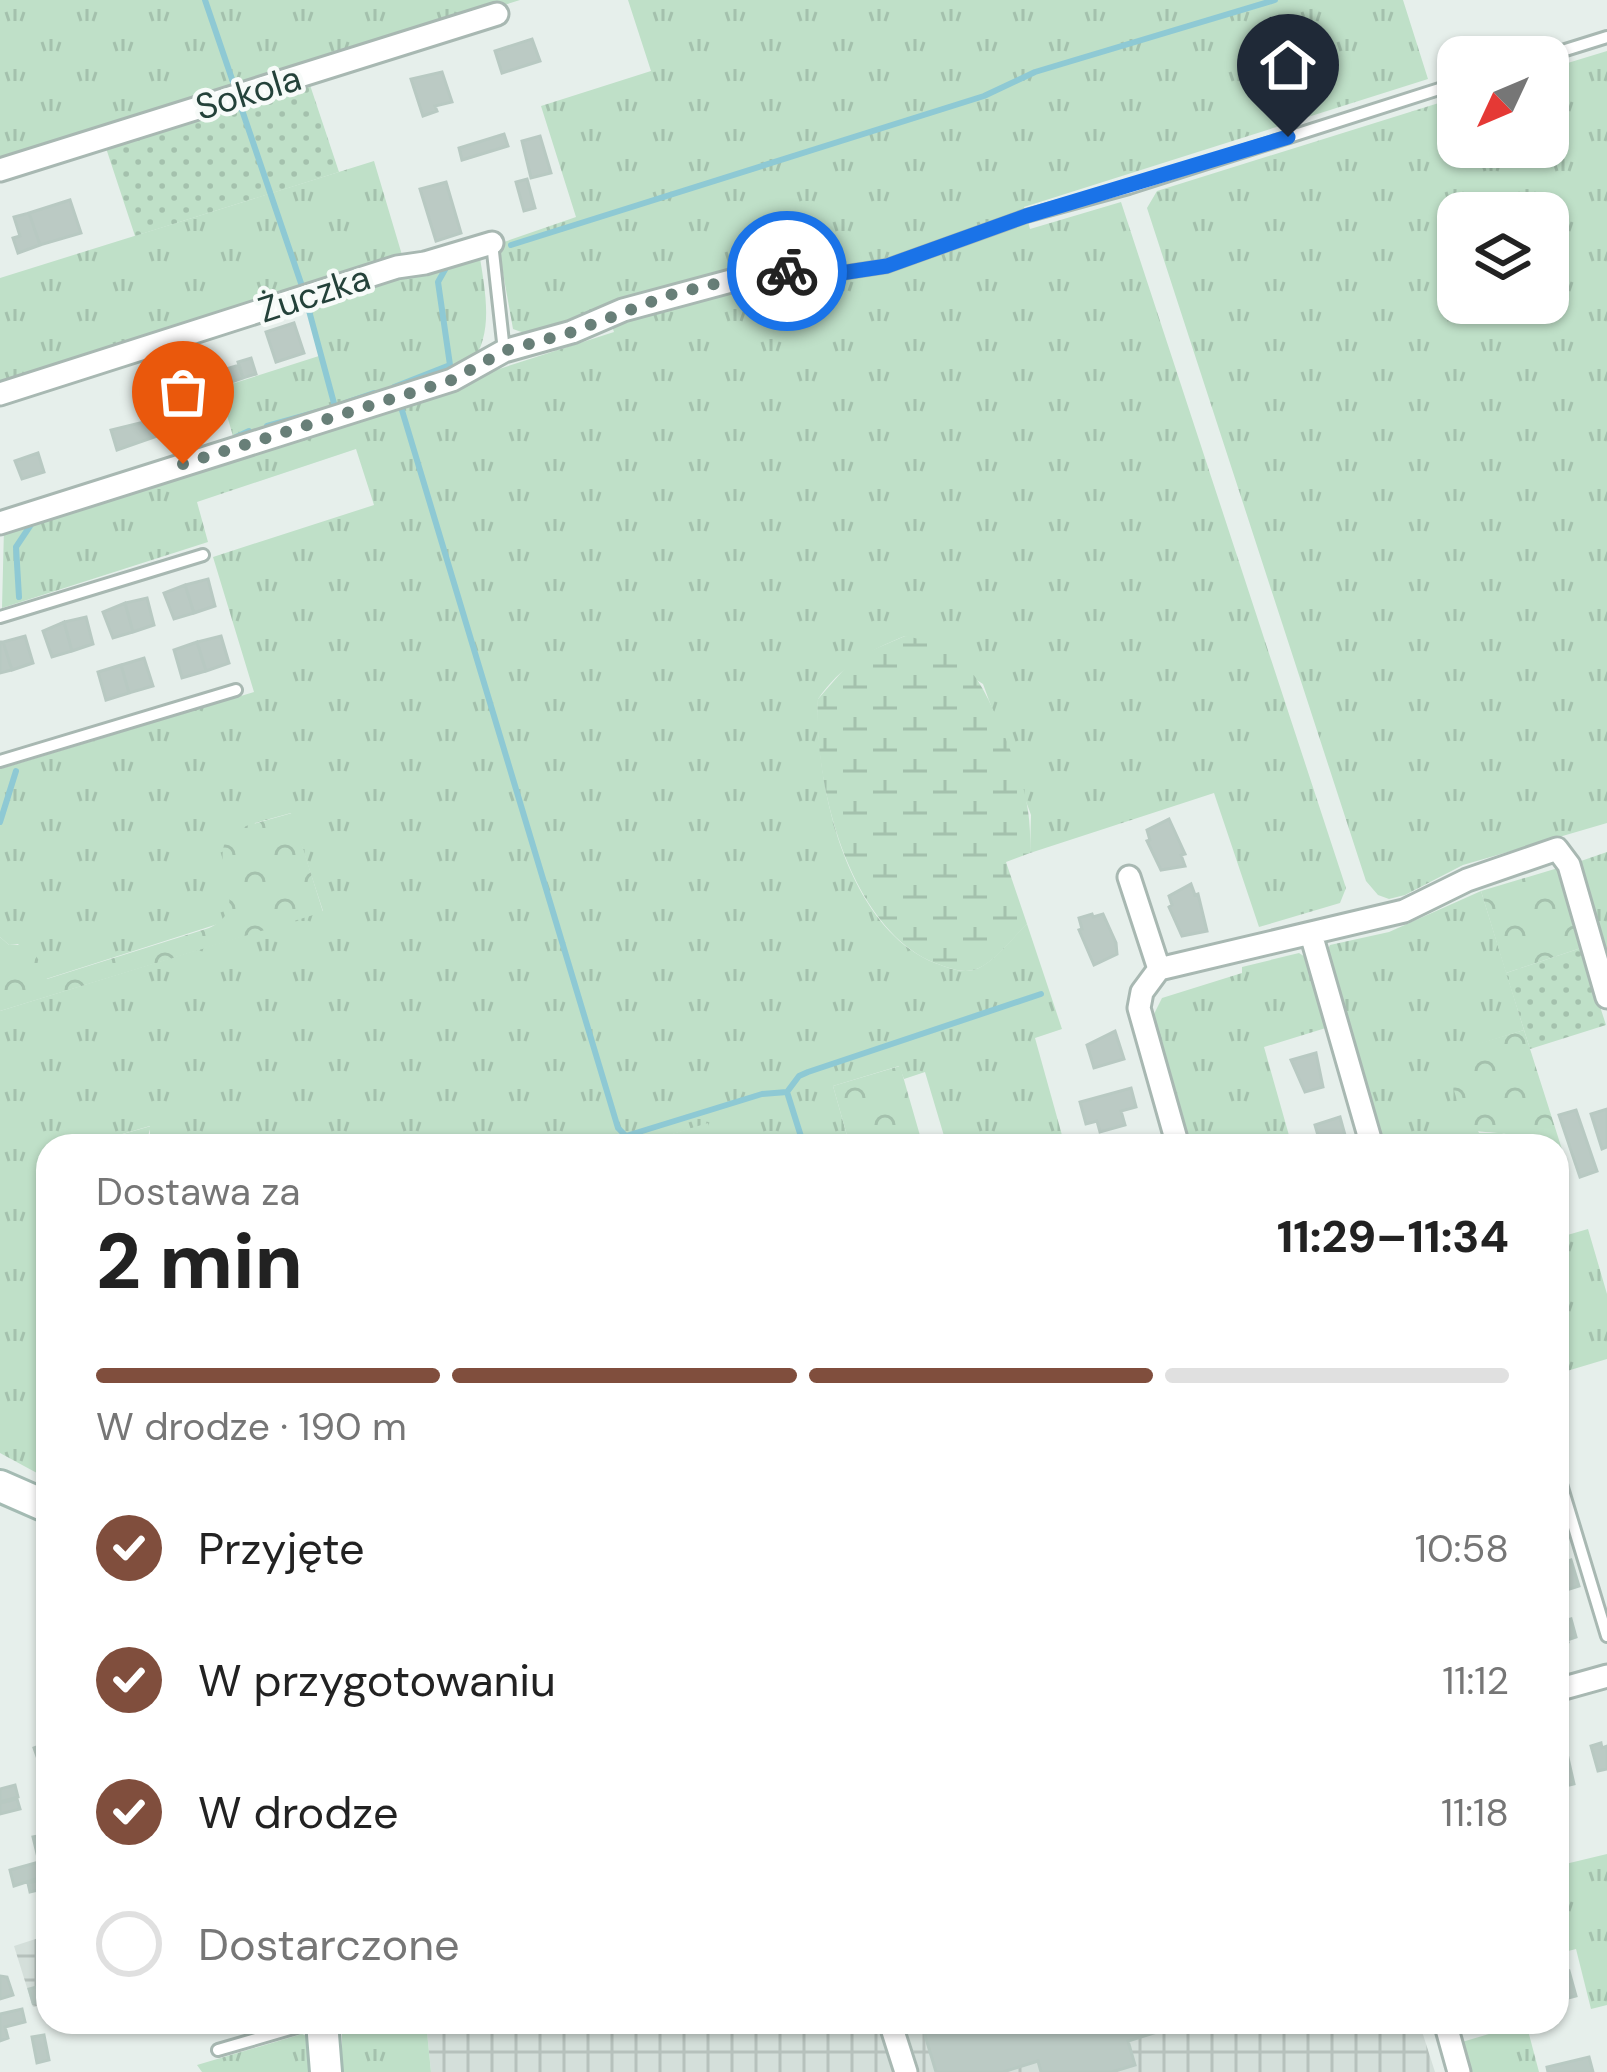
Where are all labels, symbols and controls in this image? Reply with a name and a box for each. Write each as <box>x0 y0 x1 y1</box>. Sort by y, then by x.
pin <box>1237 14 1339 137</box>
icon: home <box>1255 32 1321 98</box>
north arrow <box>1437 36 1569 168</box>
map controls <box>1437 36 1569 324</box>
street label: Sokola <box>190 54 307 131</box>
button: layers <box>1437 192 1569 324</box>
courier <box>727 211 847 331</box>
icon: bike <box>754 238 820 304</box>
street label: Żuczka <box>252 253 376 334</box>
pin <box>132 341 234 464</box>
icon: bag <box>150 359 216 425</box>
text: Dostawa za <box>96 1166 301 1217</box>
text: 11:29–11:34 <box>1277 1207 1509 1266</box>
text: 2 min <box>96 1211 303 1312</box>
text: W drodze · 190 m <box>96 1401 407 1452</box>
icon: check <box>96 1515 162 1581</box>
text: Przyjęte <box>198 1519 365 1578</box>
text: 10:58 <box>1415 1523 1509 1574</box>
icon: check <box>96 1647 162 1713</box>
text: W przygotowaniu <box>198 1651 556 1710</box>
text: 11:12 <box>1442 1655 1509 1706</box>
icon: check <box>96 1779 162 1845</box>
text: W drodze <box>198 1783 399 1842</box>
text: 11:18 <box>1441 1787 1509 1838</box>
text: Dostarczone <box>198 1915 460 1974</box>

